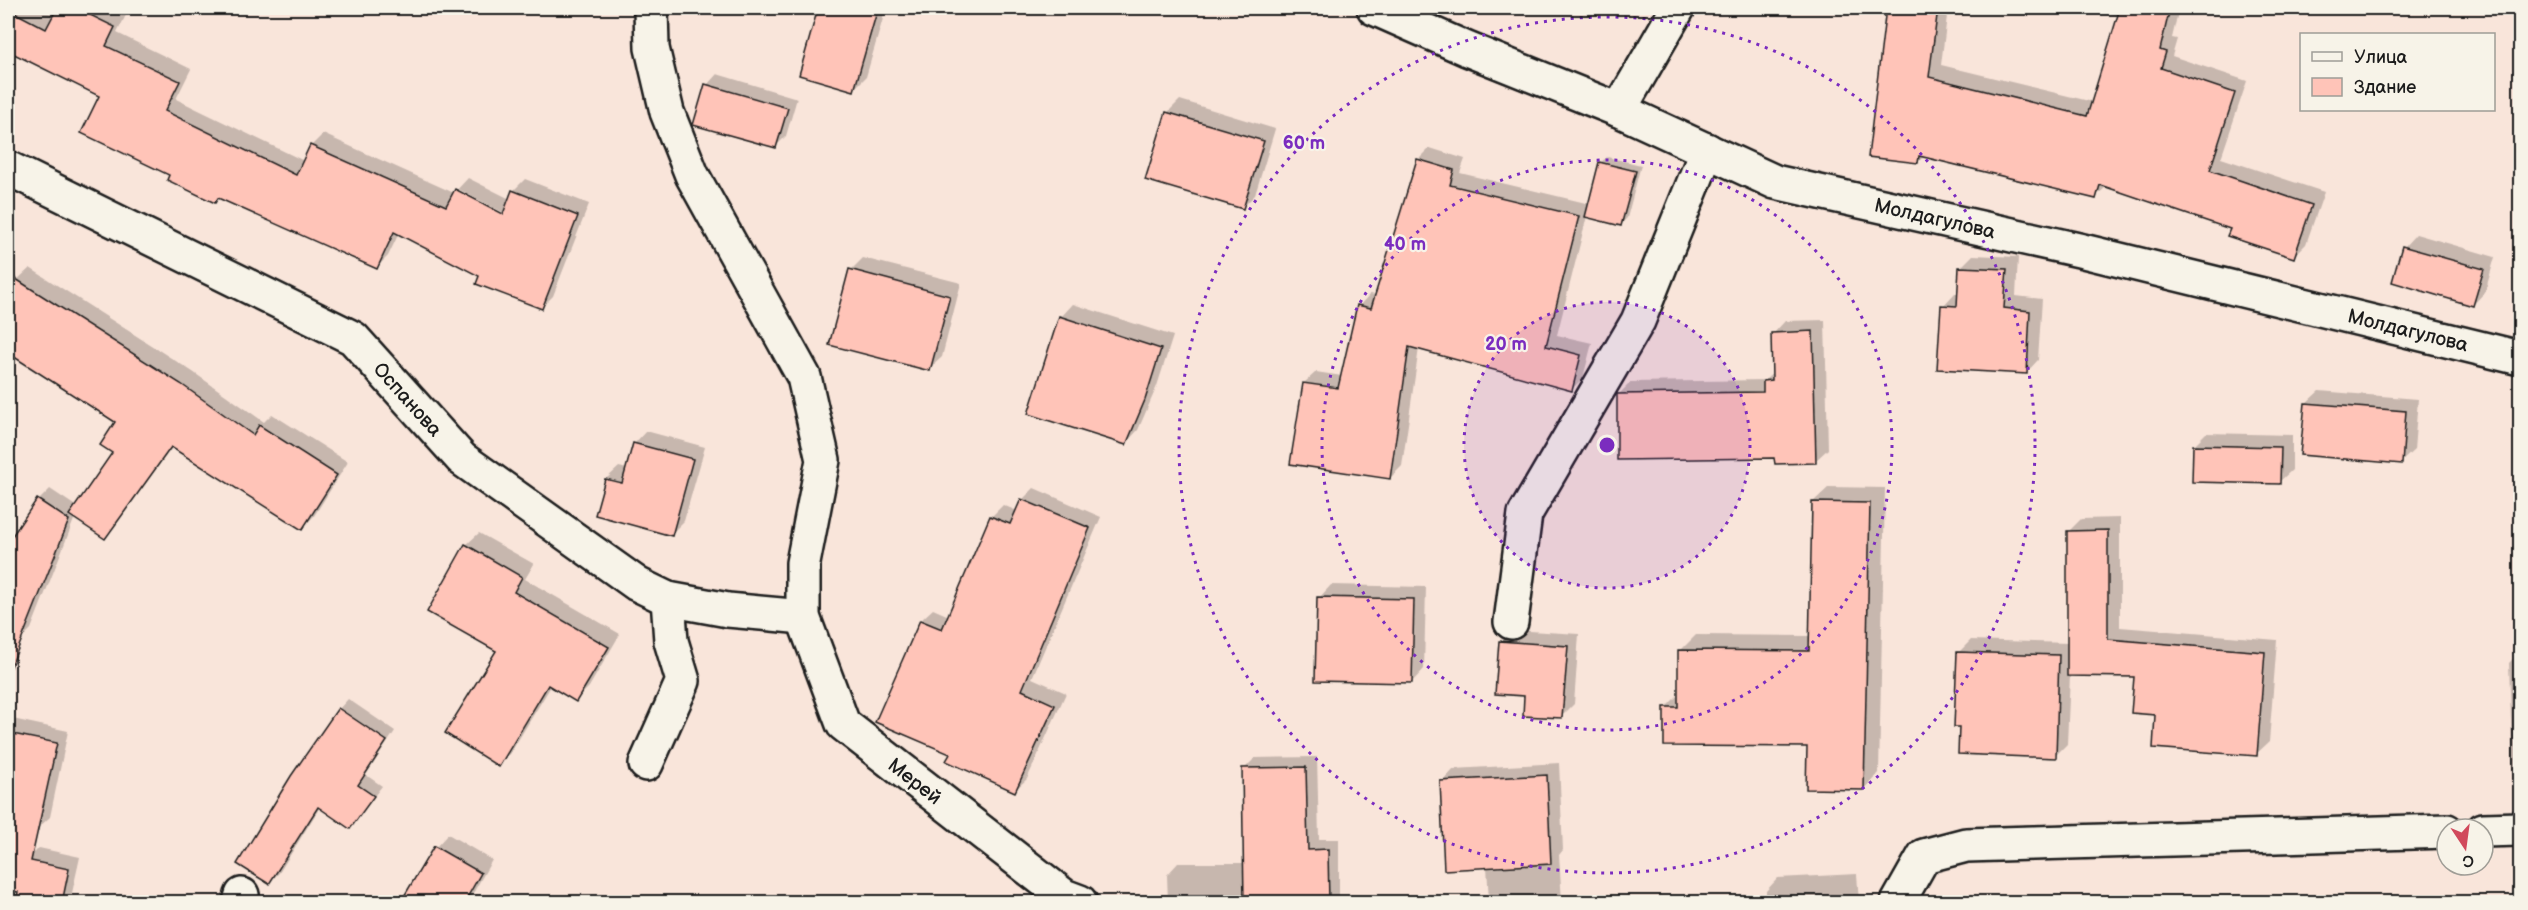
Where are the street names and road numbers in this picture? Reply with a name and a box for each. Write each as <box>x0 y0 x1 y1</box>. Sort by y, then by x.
street label: Молдагулова <box>1872 193 1998 245</box>
street label: Молдагулова <box>2345 304 2471 358</box>
street label: Оспанова <box>368 358 447 442</box>
street label: Мерей <box>883 753 946 810</box>

